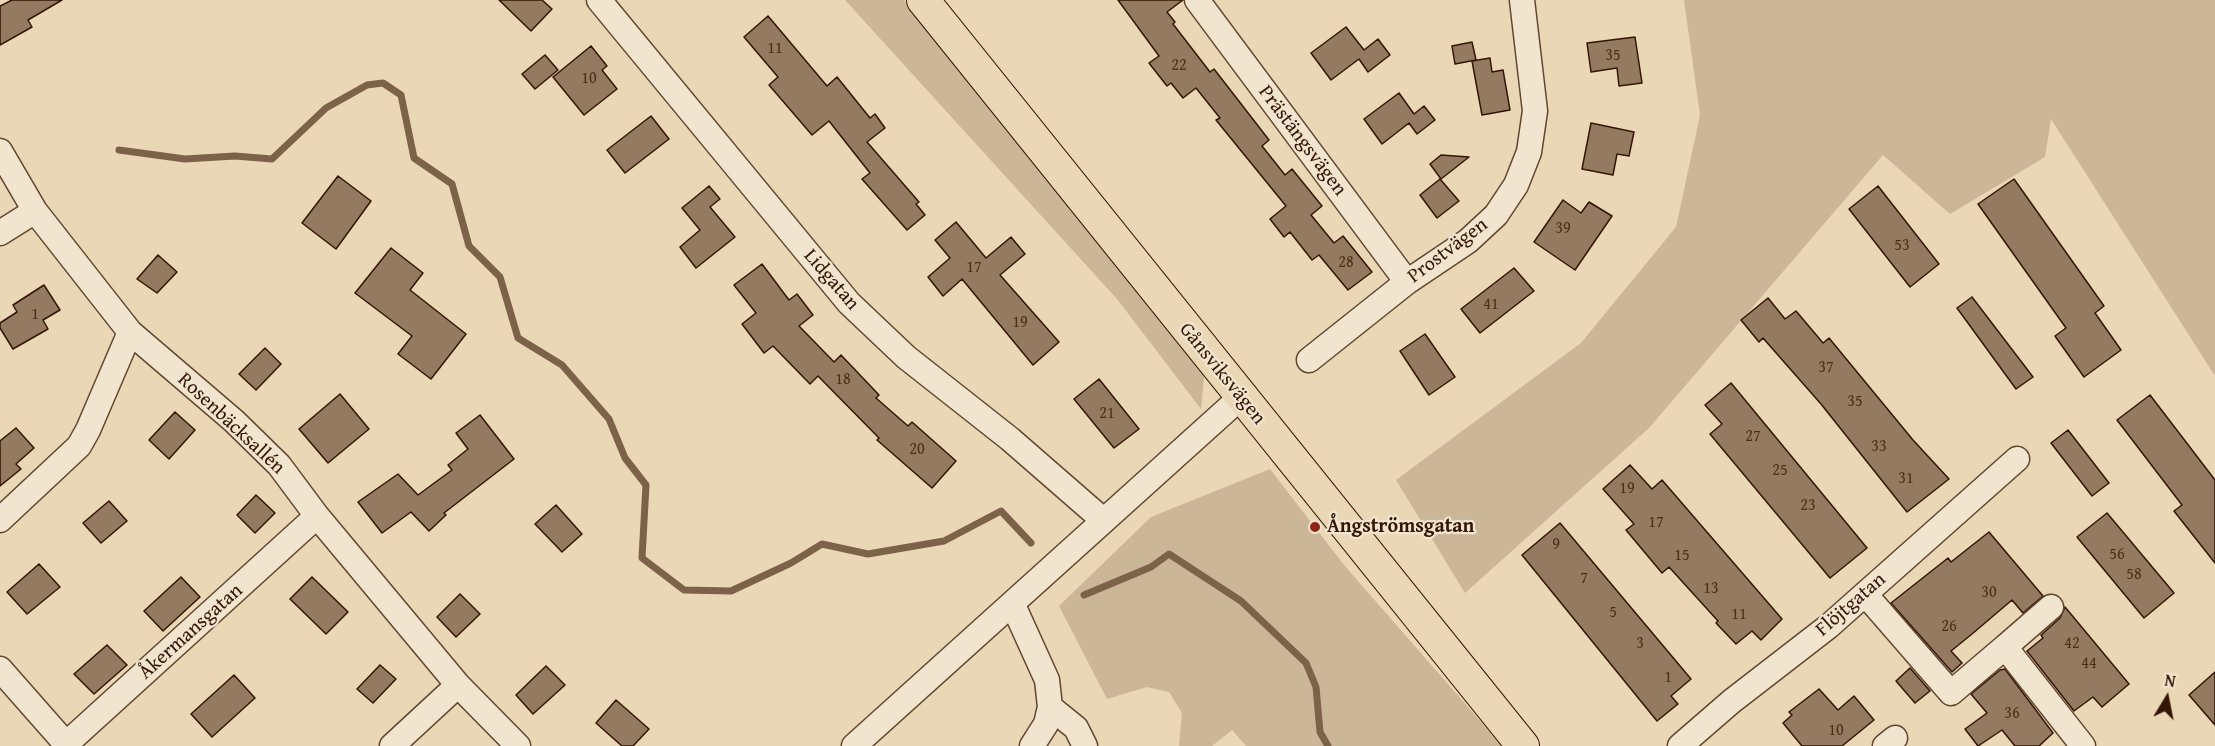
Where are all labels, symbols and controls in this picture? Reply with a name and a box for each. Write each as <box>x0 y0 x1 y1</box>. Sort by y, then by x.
house number: 11 <box>767 39 783 59</box>
house number: 35 <box>1605 46 1621 66</box>
house number: 22 <box>1171 56 1187 76</box>
house number: 10 <box>581 69 597 89</box>
street label: Prästängsvägen <box>1253 81 1351 201</box>
street label: Prostvägen <box>1403 213 1493 289</box>
house number: 39 <box>1555 219 1571 239</box>
house number: 53 <box>1894 236 1910 256</box>
street label: Lidgatan <box>798 245 864 315</box>
house number: 28 <box>1338 253 1354 273</box>
house number: 17 <box>966 258 982 278</box>
house number: 41 <box>1483 295 1499 315</box>
house number: 1 <box>31 305 39 325</box>
house number: 19 <box>1012 313 1028 333</box>
street label: Gånsviksvägen <box>1174 318 1270 430</box>
house number: 37 <box>1818 358 1834 378</box>
street label: Rosenbäcksallén <box>172 368 290 480</box>
house number: 18 <box>835 370 851 390</box>
house number: 35 <box>1847 392 1863 412</box>
house number: 21 <box>1099 404 1115 424</box>
house number: 27 <box>1745 427 1761 447</box>
house number: 33 <box>1871 437 1887 457</box>
house number: 20 <box>909 440 925 460</box>
house number: 25 <box>1772 461 1788 481</box>
house number: 31 <box>1898 469 1914 489</box>
house number: 19 <box>1619 479 1635 499</box>
house number: 23 <box>1800 496 1816 516</box>
house number: 17 <box>1648 513 1664 533</box>
place label: Ångströmsgatan <box>1327 515 1474 539</box>
marker: Ångströmsgatan <box>1308 520 1322 534</box>
house number: 9 <box>1552 535 1560 555</box>
house number: 56 <box>2109 545 2125 565</box>
house number: 15 <box>1674 546 1690 566</box>
house number: 58 <box>2126 565 2142 585</box>
street label: Flöjtgatan <box>1811 568 1891 642</box>
house number: 7 <box>1580 569 1588 589</box>
street label: Åkermansgatan <box>134 579 248 685</box>
house number: 13 <box>1703 579 1719 599</box>
house number: 30 <box>1981 583 1997 603</box>
house number: 5 <box>1609 603 1617 623</box>
house number: 11 <box>1731 605 1747 625</box>
house number: 26 <box>1941 617 1957 637</box>
house number: 3 <box>1636 634 1644 654</box>
house number: 42 <box>2064 634 2080 654</box>
house number: 44 <box>2081 654 2097 674</box>
house number: 1 <box>1664 668 1672 688</box>
north arrow <box>2137 668 2197 728</box>
text: N <box>2163 668 2177 693</box>
house number: 36 <box>2004 704 2020 724</box>
house number: 10 <box>1828 721 1844 741</box>

